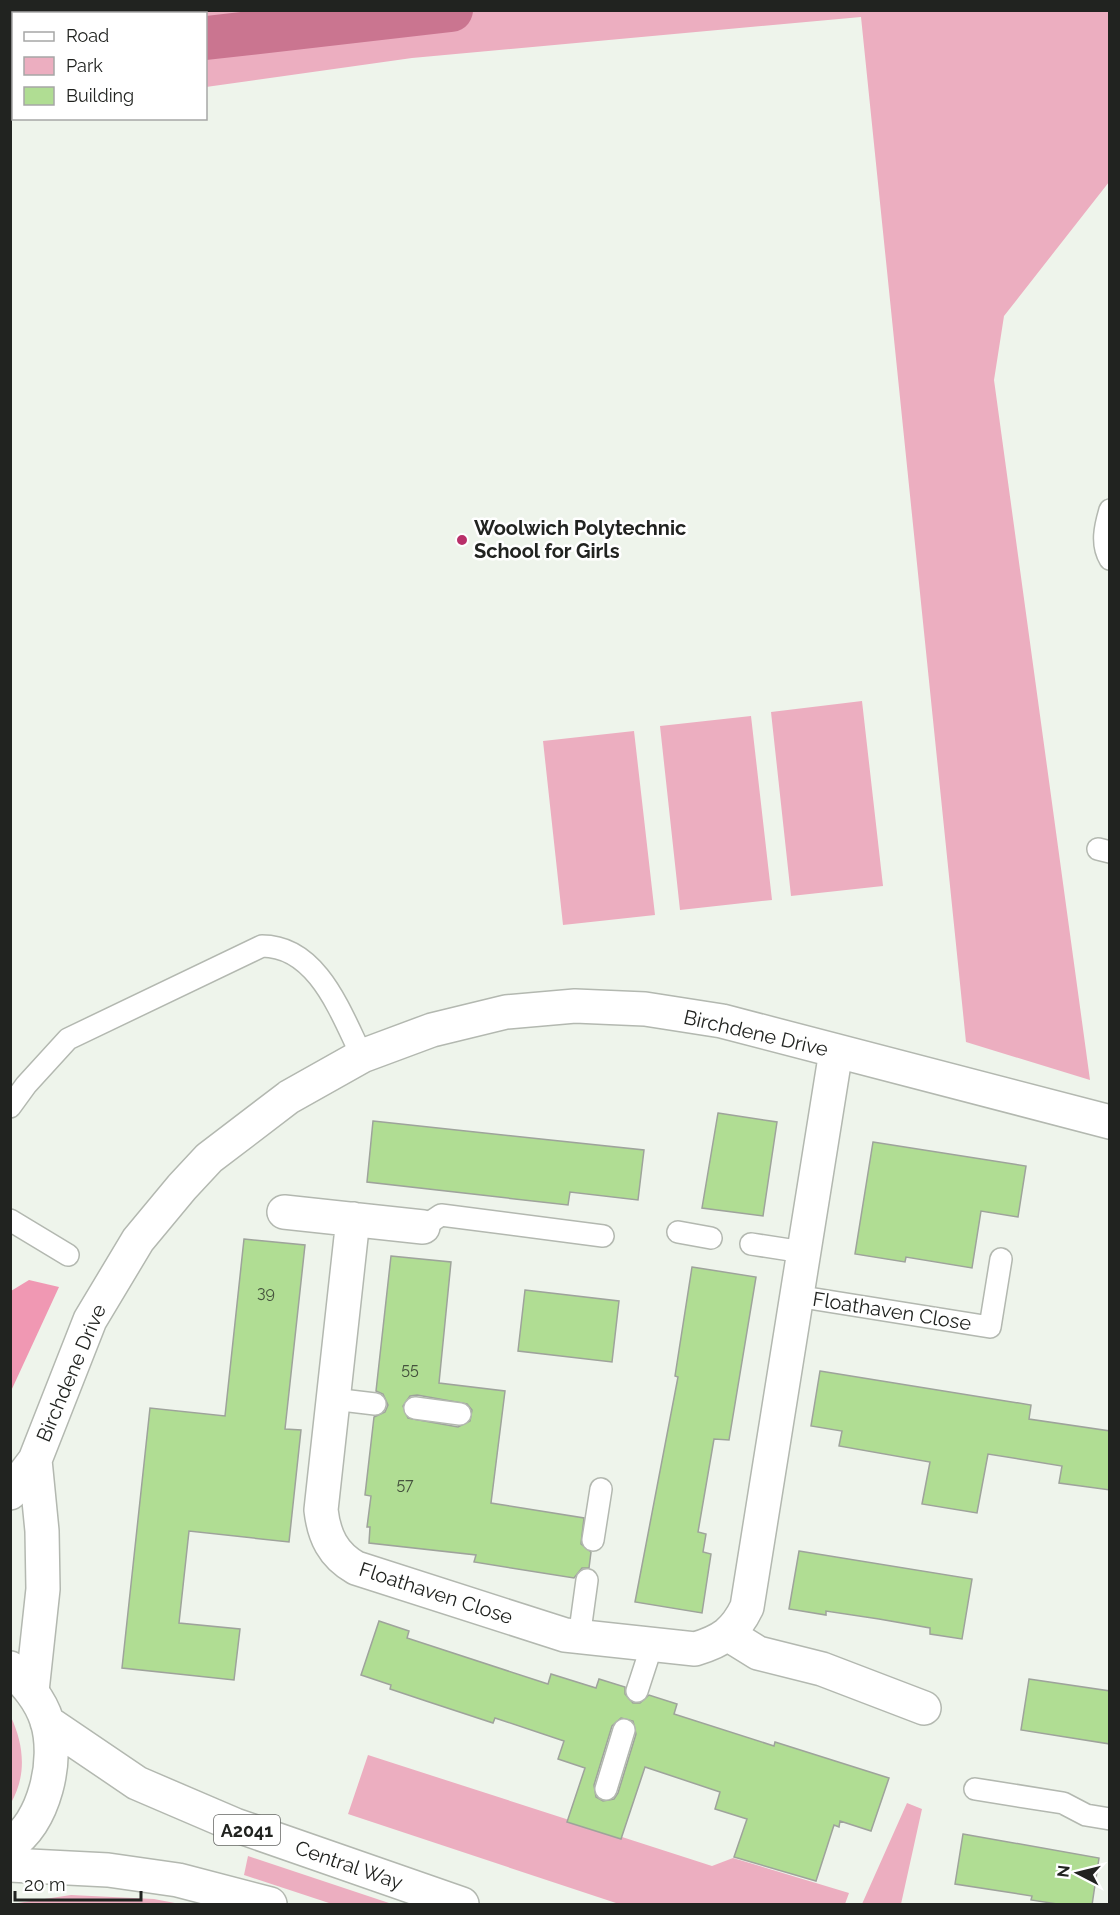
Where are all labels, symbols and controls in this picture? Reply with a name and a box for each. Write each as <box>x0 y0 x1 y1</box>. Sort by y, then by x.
legend <box>12 12 207 120</box>
text: Road <box>66 25 109 46</box>
text: Park <box>66 55 103 76</box>
text: Building <box>66 85 134 106</box>
place label: Woolwich Polytechnic School for Girls <box>474 516 686 563</box>
marker: Woolwich Polytechnic School for Girls <box>455 533 469 547</box>
street label: Birchdene Drive <box>681 1005 831 1061</box>
house number: 39 <box>257 1283 275 1302</box>
street label: Floathaven Close <box>811 1287 973 1335</box>
street label: Birchdene Drive <box>31 1300 111 1446</box>
house number: 55 <box>401 1360 419 1379</box>
house number: 57 <box>396 1475 414 1494</box>
street label: Floathaven Close <box>356 1557 516 1629</box>
road number: A2041 <box>214 1815 280 1845</box>
street label: Central Way <box>292 1835 406 1895</box>
north arrow <box>1048 1843 1108 1903</box>
scale bar <box>15 1864 141 1902</box>
text: N <box>1053 1864 1074 1878</box>
text: 20 m <box>24 1874 66 1895</box>

